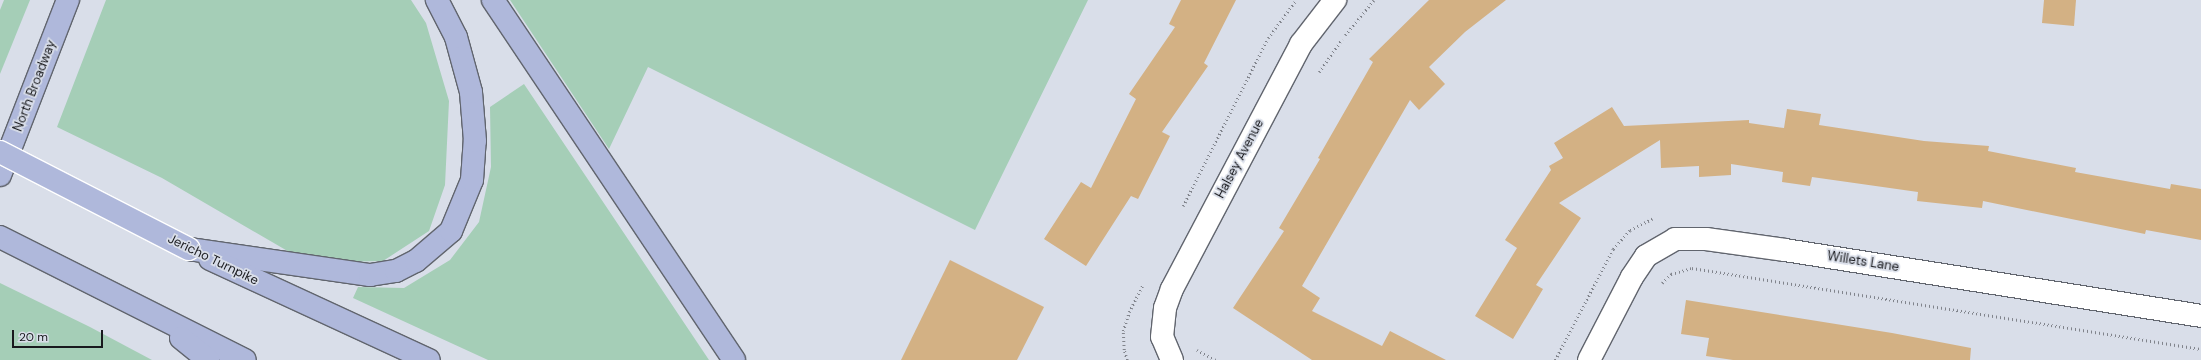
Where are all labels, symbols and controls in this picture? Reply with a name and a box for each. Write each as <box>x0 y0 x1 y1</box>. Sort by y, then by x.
street label: North Broadway <box>10 38 60 134</box>
street label: Halsey Avenue <box>1213 117 1267 201</box>
street label: Jericho Turnpike <box>165 231 261 289</box>
street label: Willets Lane <box>1826 249 1900 275</box>
scale bar <box>14 322 105 348</box>
text: 20 m <box>19 329 48 345</box>

